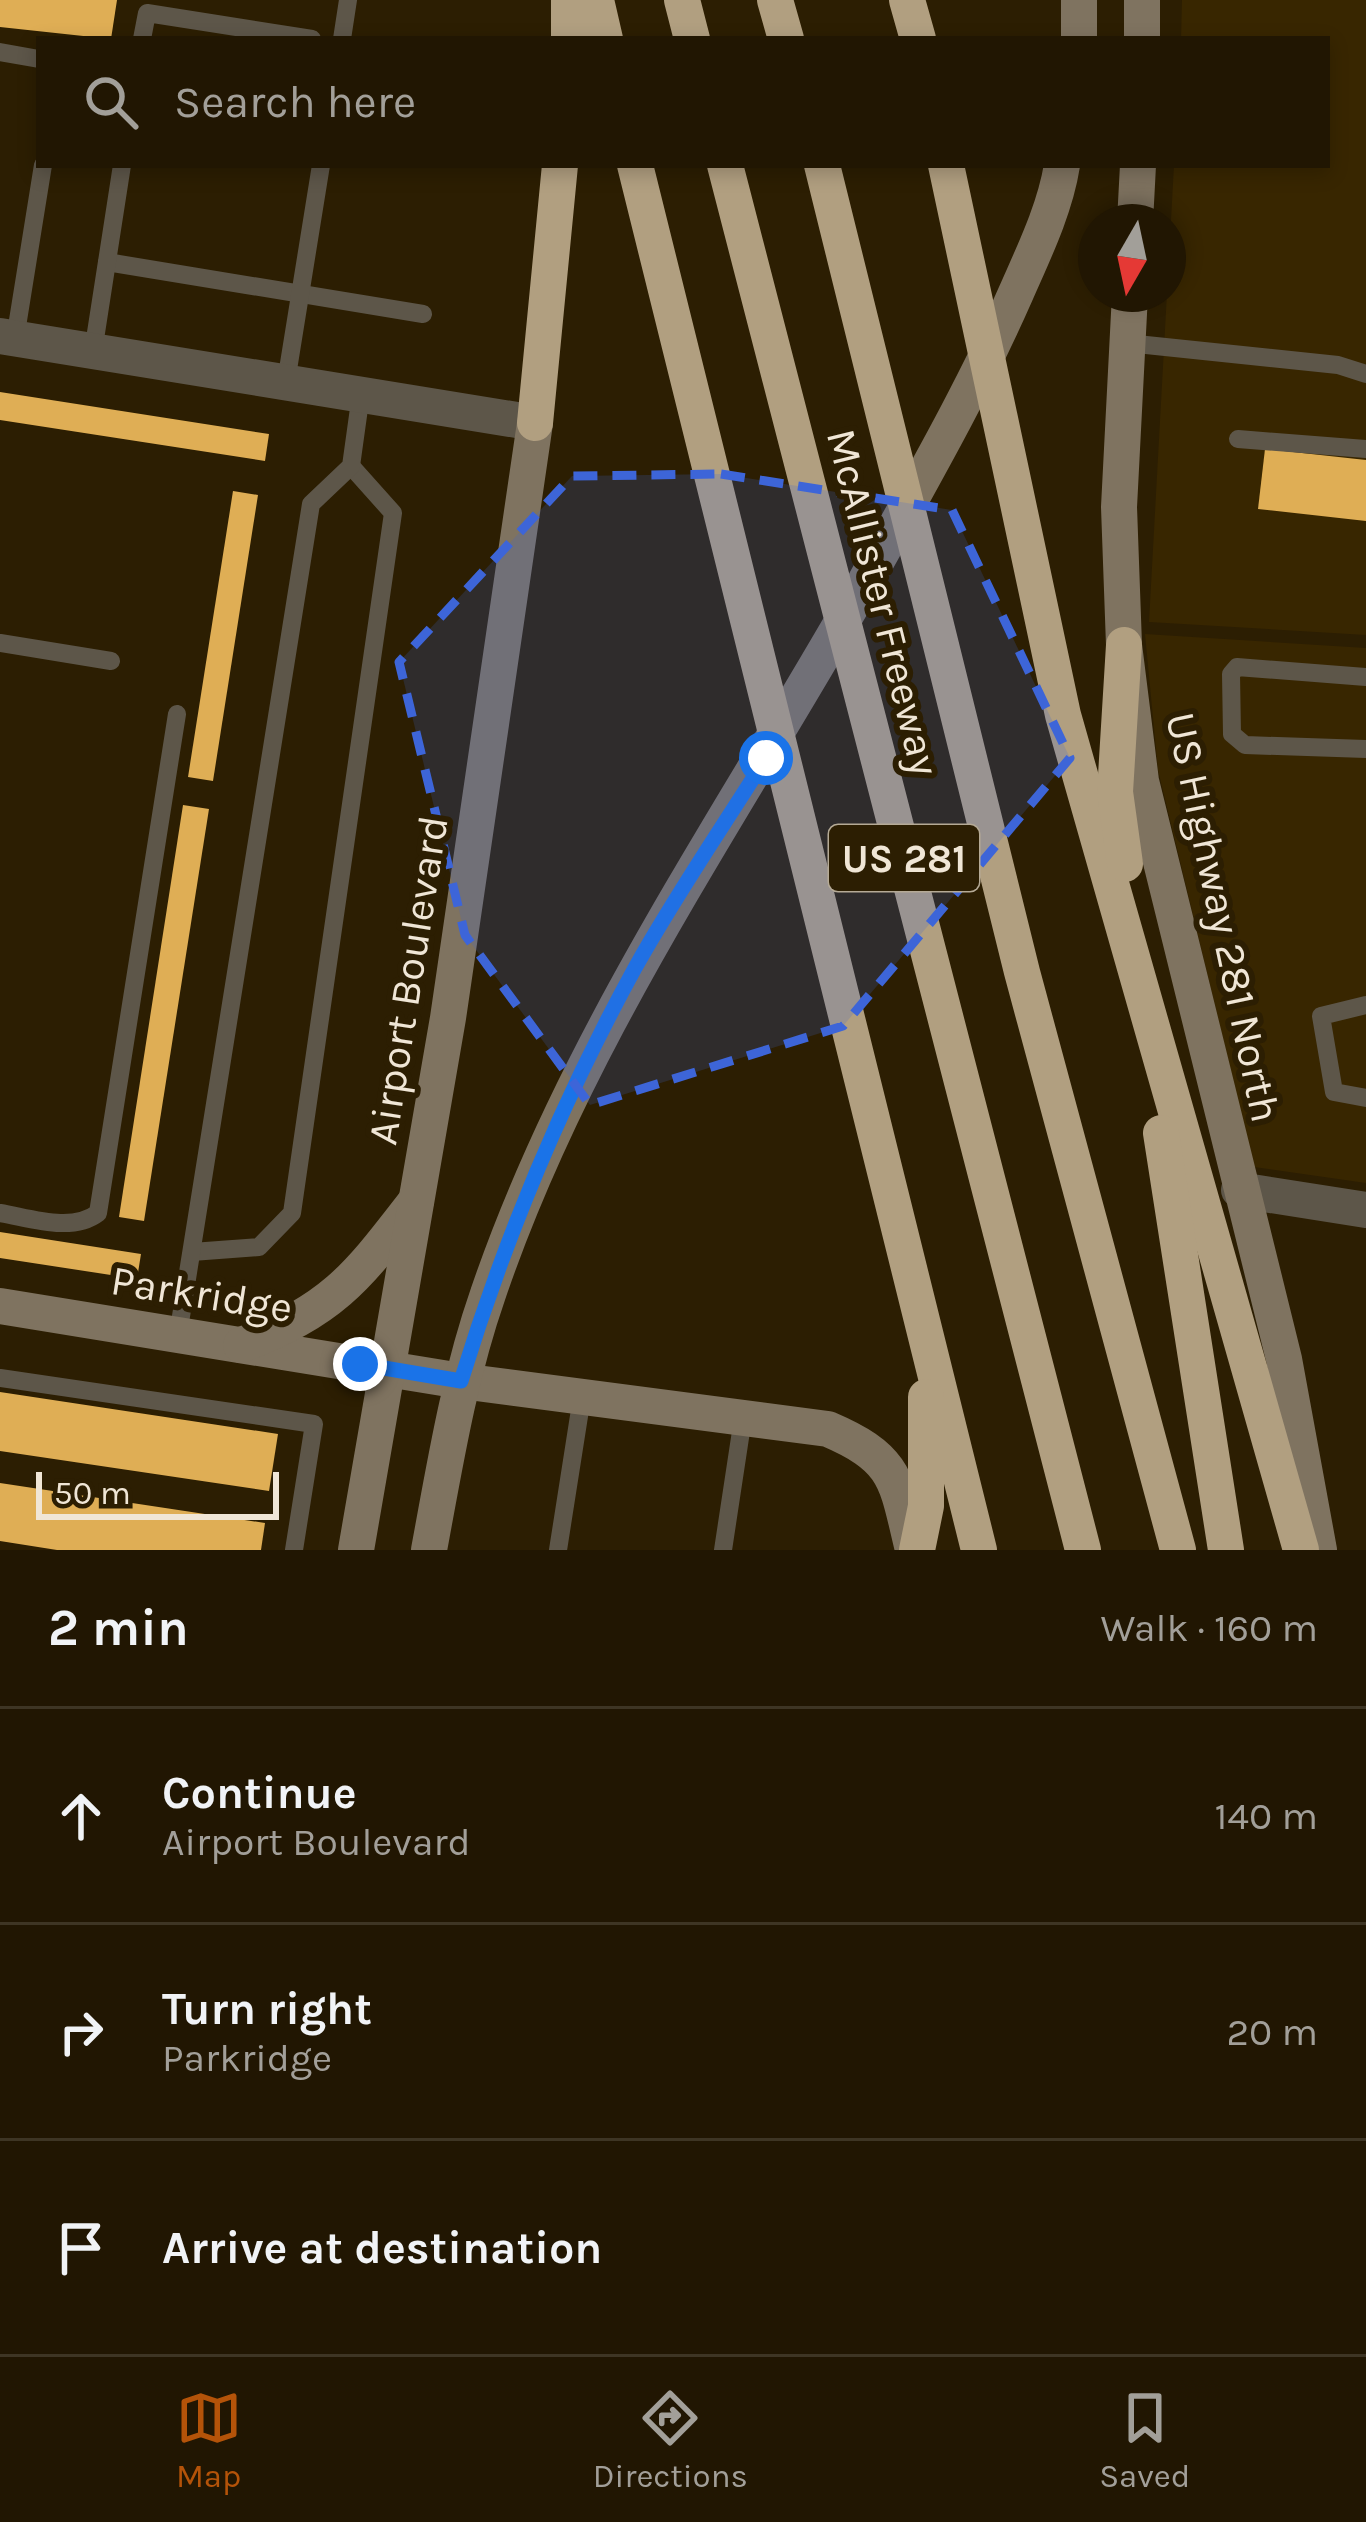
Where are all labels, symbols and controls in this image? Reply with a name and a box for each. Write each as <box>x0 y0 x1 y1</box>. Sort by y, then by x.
search box <box>36 36 1330 168</box>
icon: search <box>78 69 144 135</box>
text: Search here <box>174 76 416 128</box>
north arrow <box>1078 204 1186 312</box>
street label: McAllister Freeway <box>816 424 950 781</box>
street label: US Highway 281 North <box>1155 708 1291 1127</box>
route start <box>739 731 793 785</box>
street label: Airport Boulevard <box>357 812 459 1148</box>
road number: US 281 <box>829 825 979 891</box>
street label: Parkridge <box>108 1255 296 1333</box>
route end <box>333 1337 387 1391</box>
scale bar <box>36 1466 279 1519</box>
text: 50 m <box>54 1474 131 1512</box>
text: 2 min <box>48 1598 189 1658</box>
text: Walk · 160 m <box>1100 1605 1318 1651</box>
text: Continue <box>162 1767 357 1819</box>
icon: ahead <box>48 1783 114 1849</box>
text: 140 m <box>1214 1793 1318 1839</box>
text: Airport Boulevard <box>162 1819 471 1865</box>
text: Turn right <box>162 1983 372 2035</box>
icon: right <box>48 1999 114 2065</box>
text: 20 m <box>1227 2009 1318 2055</box>
text: Parkridge <box>162 2035 332 2081</box>
icon: arrive <box>48 2215 114 2281</box>
text: Arrive at destination <box>162 2222 602 2274</box>
tab: Map <box>176 2385 242 2495</box>
tab: Directions <box>593 2385 748 2495</box>
tab: Saved <box>1099 2385 1190 2495</box>

